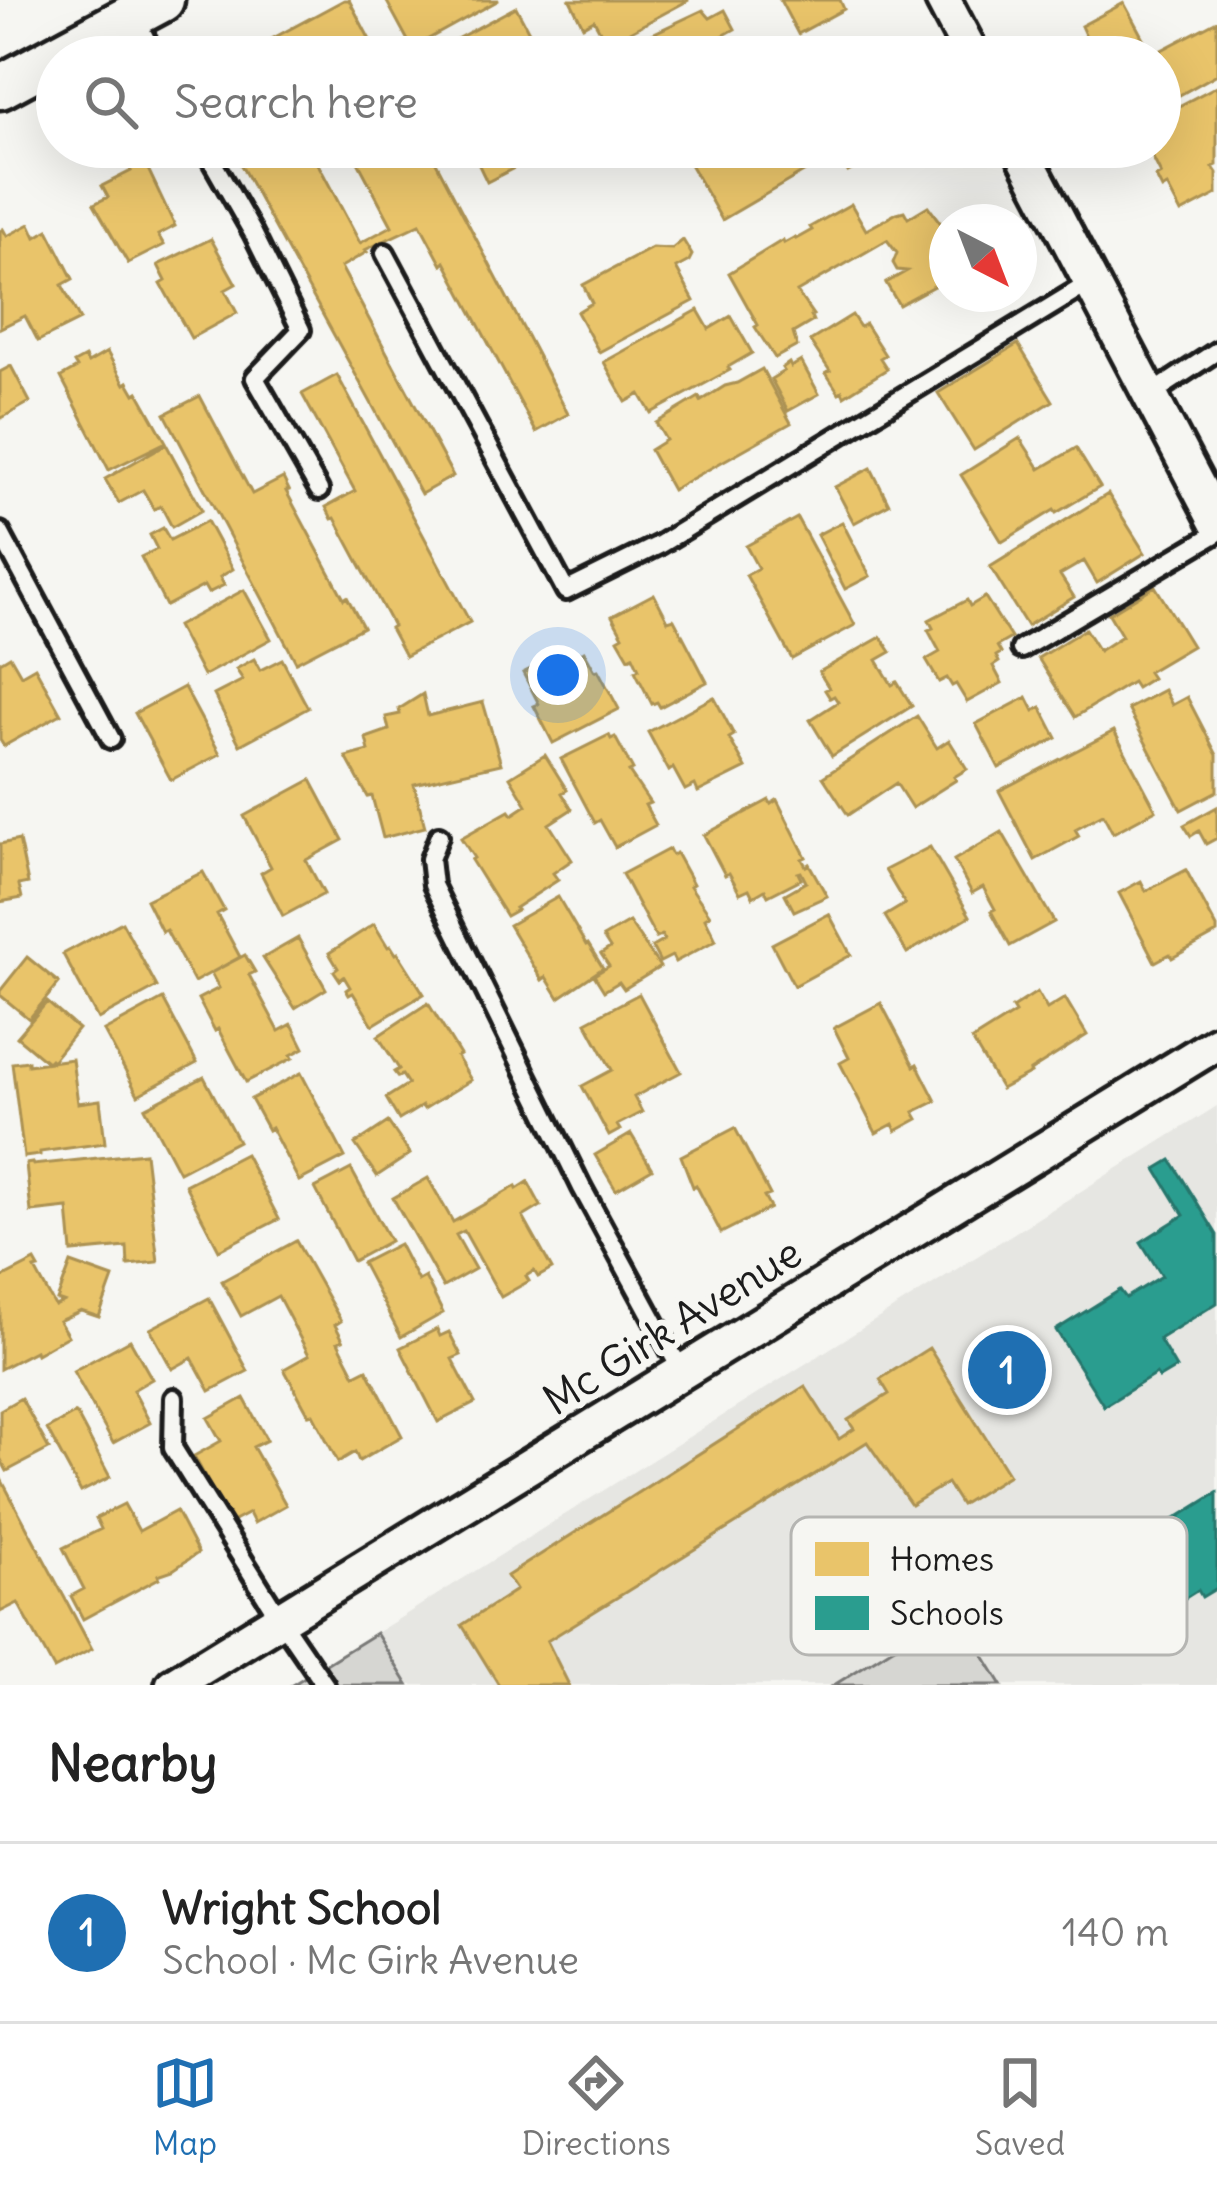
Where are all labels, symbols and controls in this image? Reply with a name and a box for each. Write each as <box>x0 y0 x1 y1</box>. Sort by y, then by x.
search box <box>36 36 1181 168</box>
icon: search <box>78 69 144 135</box>
text: Search here <box>174 74 418 130</box>
north arrow <box>929 204 1037 312</box>
your location <box>528 645 588 705</box>
street label: Mc Girk Avenue <box>533 1226 811 1426</box>
pin: 1 <box>968 1325 1046 1415</box>
legend <box>791 1517 1187 1655</box>
text: Homes <box>890 1538 994 1580</box>
text: Schools <box>890 1592 1004 1634</box>
text: Nearby <box>48 1731 217 1795</box>
text: Wright School <box>162 1880 441 1936</box>
text: 1 <box>79 1908 95 1957</box>
text: 140 m <box>1062 1908 1169 1957</box>
text: School · Mc Girk Avenue <box>162 1936 579 1985</box>
tab: Map <box>152 2050 218 2164</box>
tab: Directions <box>522 2050 671 2164</box>
tab: Saved <box>975 2050 1065 2164</box>

